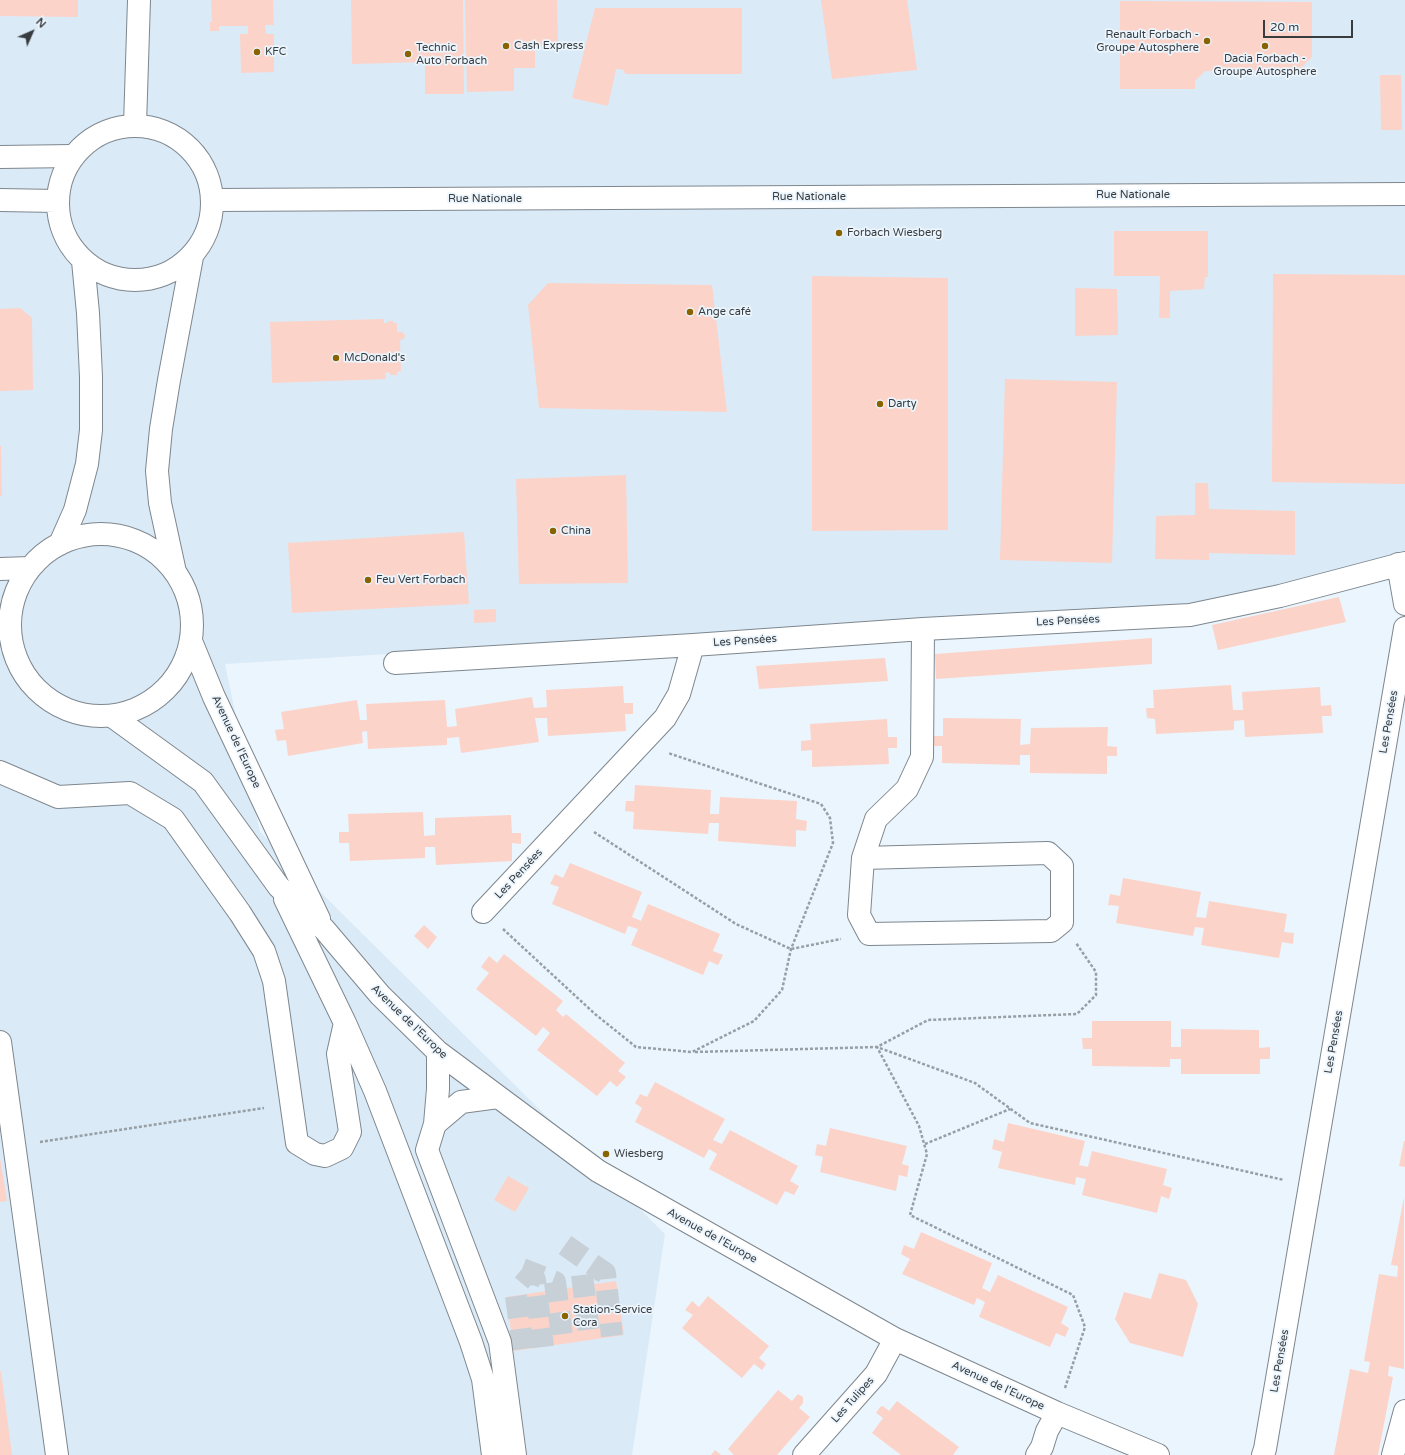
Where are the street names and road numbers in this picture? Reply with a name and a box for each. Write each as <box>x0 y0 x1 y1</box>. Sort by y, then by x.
street label: Rue Nationale <box>1096 188 1170 202</box>
street label: Rue Nationale <box>772 190 846 204</box>
street label: Rue Nationale <box>448 192 522 206</box>
street label: Les Pensées <box>1036 613 1100 629</box>
street label: Les Pensées <box>713 632 777 650</box>
street label: Les Pensées <box>1377 689 1401 755</box>
street label: Avenue de l'Europe <box>209 693 263 791</box>
street label: Les Pensées <box>492 846 546 902</box>
street label: Avenue de l'Europe <box>368 982 450 1062</box>
street label: Les Pensées <box>1322 1009 1346 1075</box>
street label: Avenue de l'Europe <box>665 1206 759 1266</box>
street label: Les Pensées <box>1268 1328 1292 1394</box>
street label: Avenue de l'Europe <box>949 1359 1047 1413</box>
street label: Les Tulipes <box>829 1374 877 1426</box>

